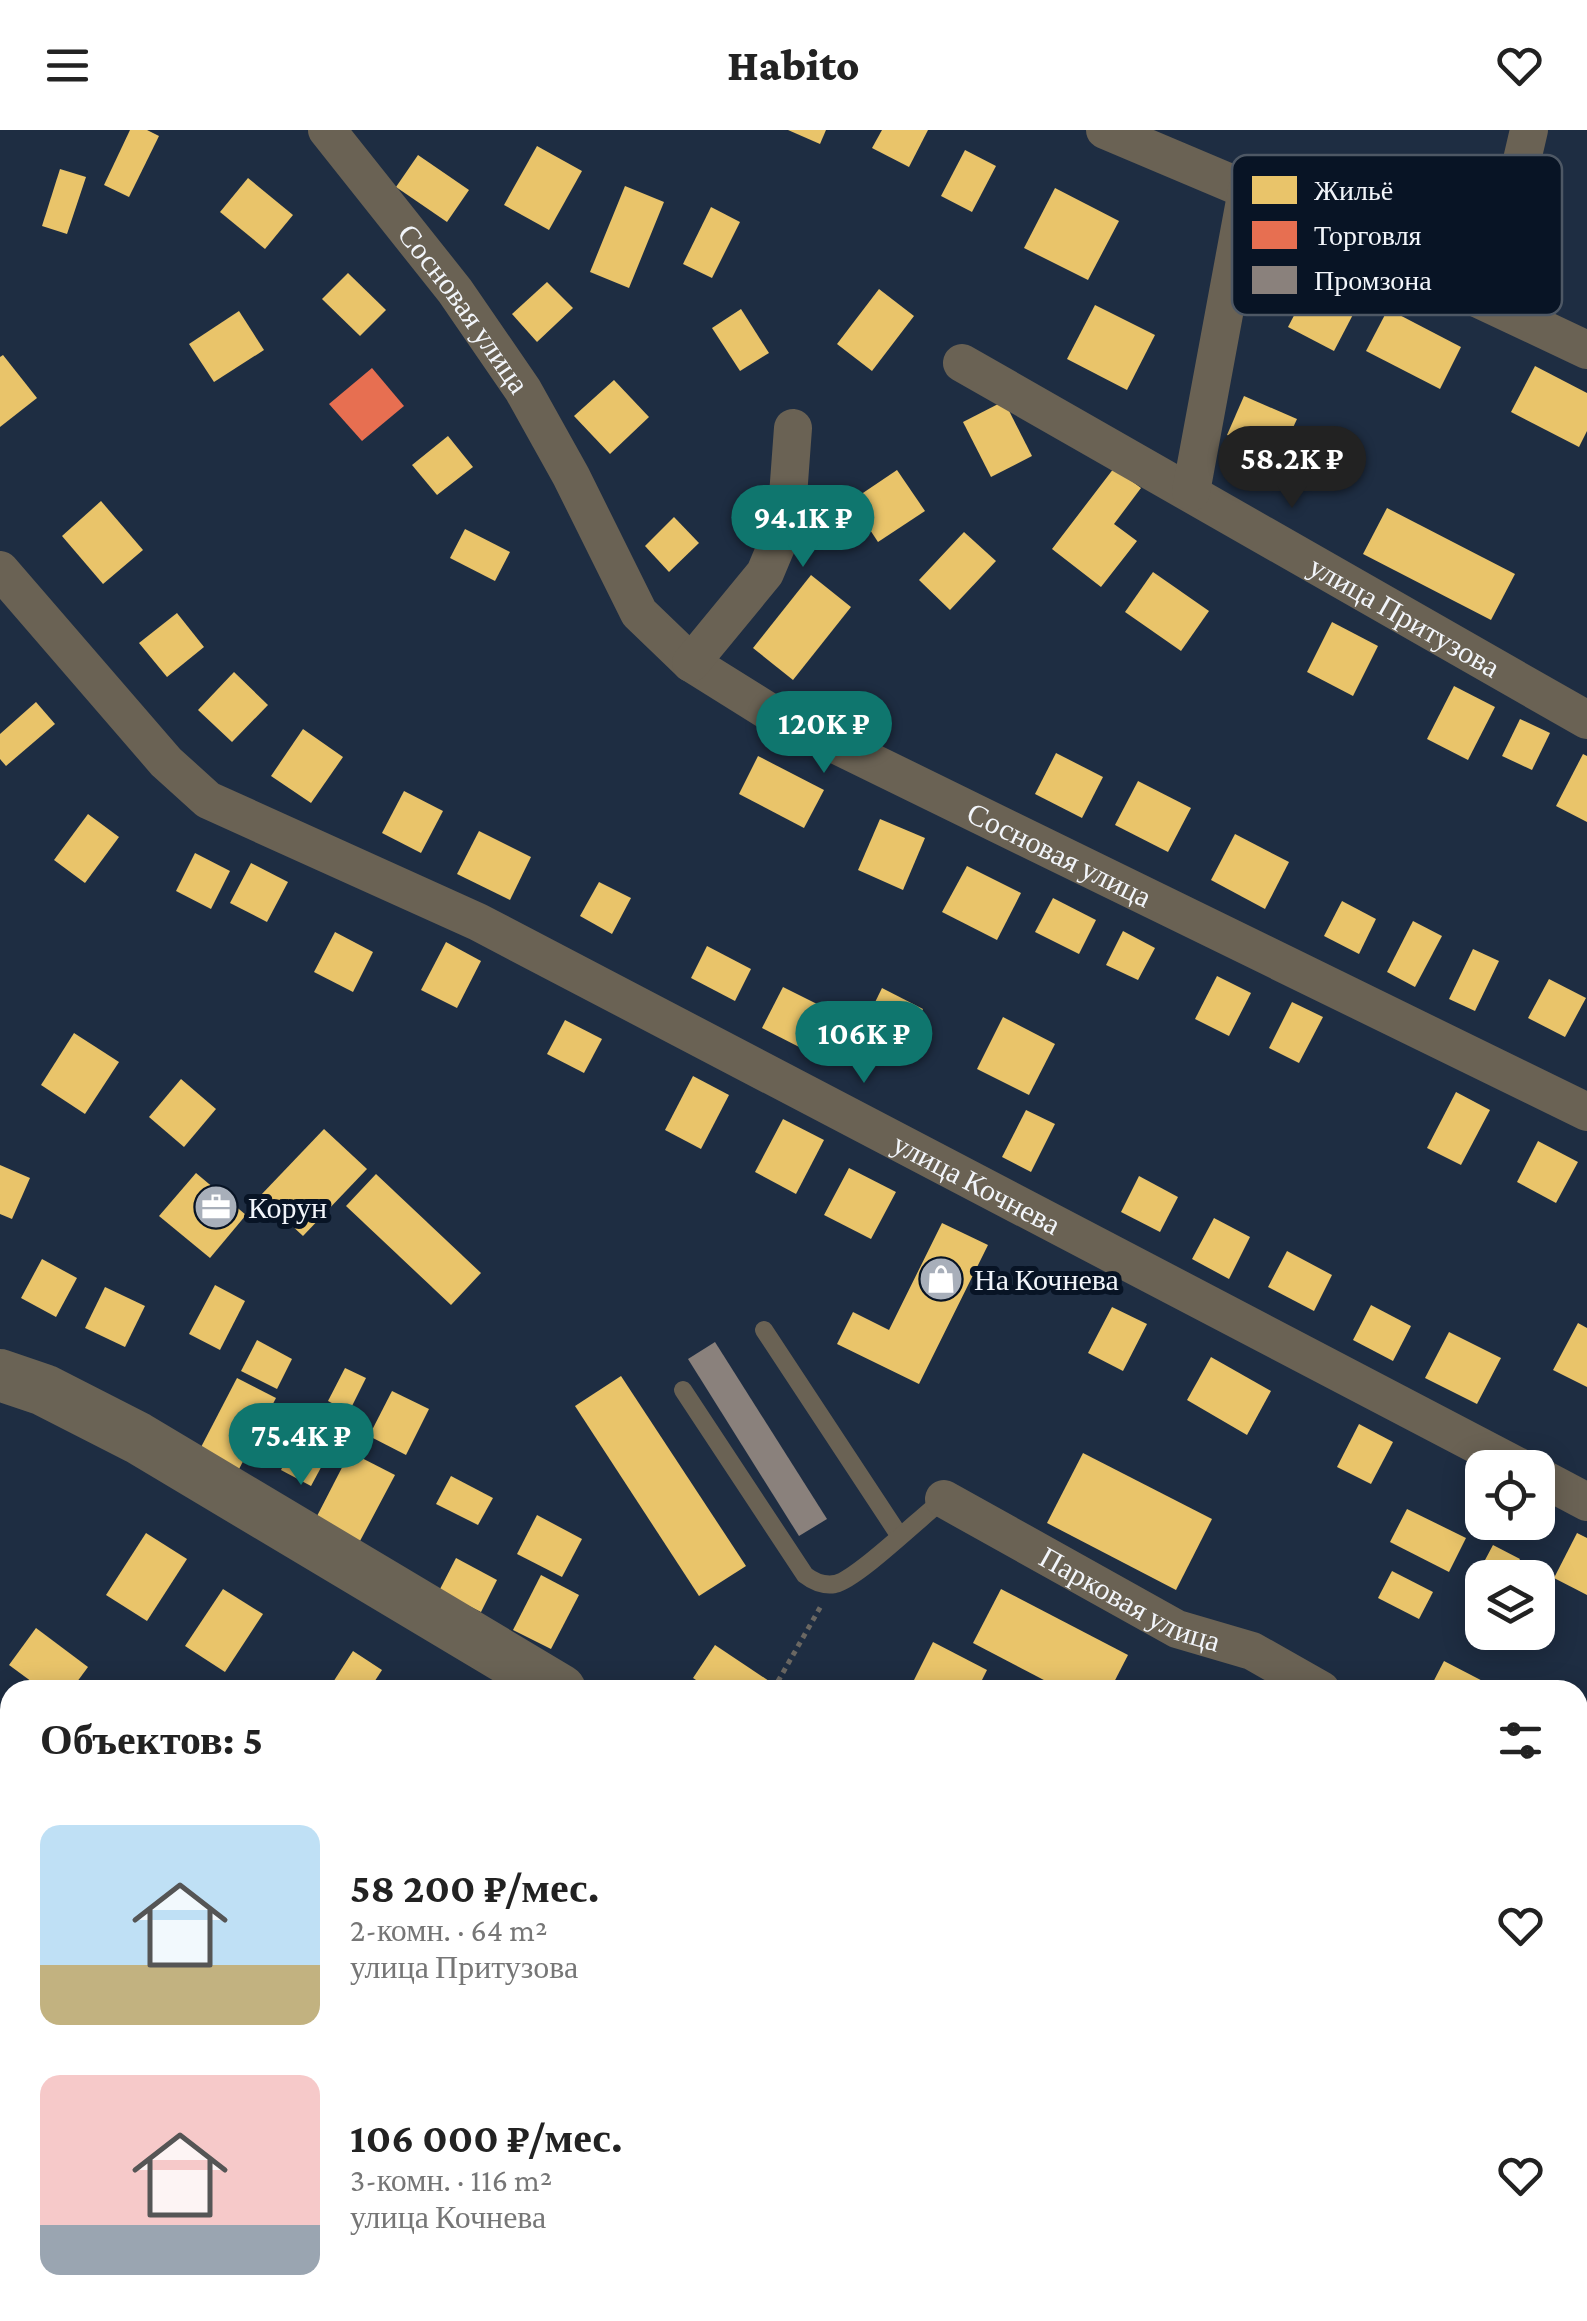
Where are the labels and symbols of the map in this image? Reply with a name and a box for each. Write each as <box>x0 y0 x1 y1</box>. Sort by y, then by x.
legend <box>1232 155 1562 315</box>
text: Жильё <box>1314 175 1393 206</box>
street label: Сосновая улица <box>392 217 536 399</box>
text: Торговля <box>1314 220 1422 251</box>
text: Промзона <box>1314 265 1432 296</box>
pin: 58.2K ₽ <box>1200 426 1384 511</box>
pin: 94.1K ₽ <box>711 485 895 570</box>
street label: улица Притузова <box>1304 549 1506 683</box>
pin: 120K ₽ <box>743 691 905 776</box>
street label: Сосновая улица <box>962 795 1157 913</box>
pin: 106K ₽ <box>783 1001 945 1086</box>
street label: улица Кочнева <box>888 1126 1066 1241</box>
office icon: Корун <box>193 1184 239 1230</box>
place label: Корун <box>248 1191 327 1224</box>
shop icon: На Кочнева <box>918 1256 964 1302</box>
place label: На Кочнева <box>974 1263 1119 1296</box>
pin: 75.4K ₽ <box>209 1403 393 1488</box>
street label: Парковая улица <box>1034 1539 1224 1657</box>

